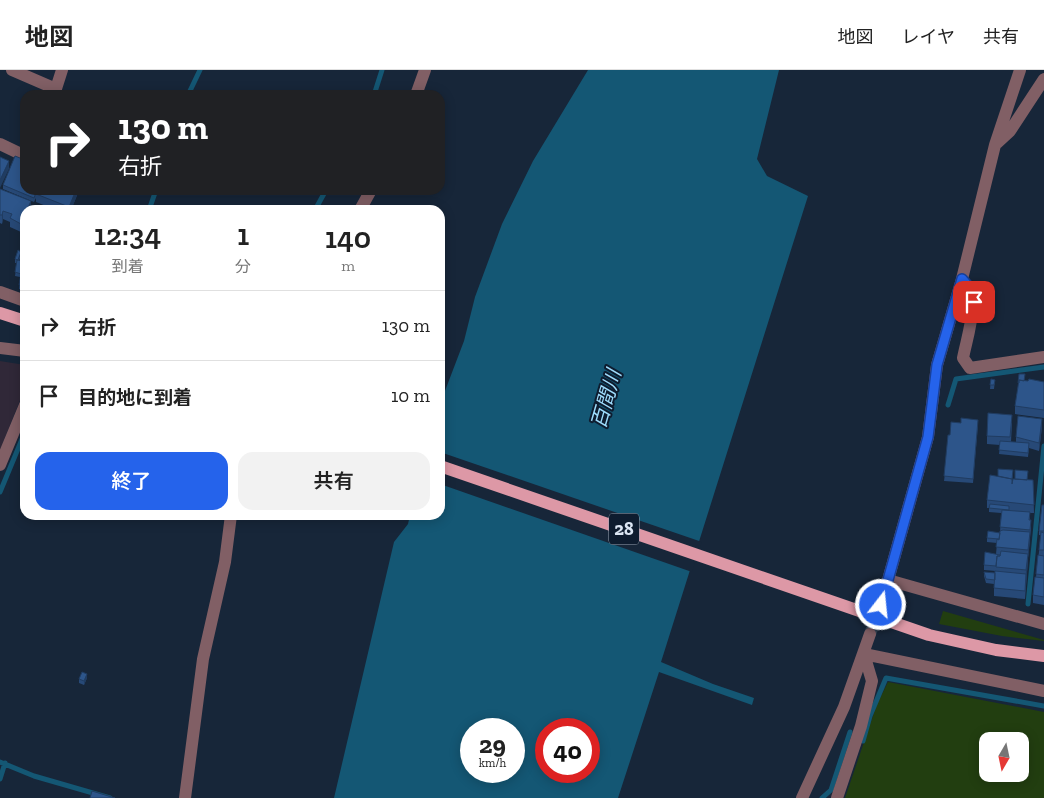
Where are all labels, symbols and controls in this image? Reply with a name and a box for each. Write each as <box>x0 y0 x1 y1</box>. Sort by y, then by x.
text: 地図 <box>25 22 73 51</box>
text: 地図 <box>838 26 874 48</box>
text: レイヤ <box>902 26 955 48</box>
text: 共有 <box>983 26 1019 48</box>
text: 130 m <box>118 106 208 148</box>
icon: right <box>35 110 100 175</box>
text: 右折 <box>118 153 162 180</box>
text: 12:34 <box>94 217 161 253</box>
text: 1 <box>237 217 249 253</box>
text: 140 <box>325 220 371 256</box>
text: m <box>341 256 355 275</box>
text: 到着 <box>112 257 144 276</box>
text: 分 <box>235 257 251 276</box>
pin <box>953 281 995 323</box>
icon: arrive <box>960 288 988 316</box>
icon: right <box>35 312 63 340</box>
text: 130 m <box>382 314 430 337</box>
text: 右折 <box>78 316 116 339</box>
water label: 百間川 <box>586 365 626 431</box>
icon: arrive <box>35 382 63 410</box>
text: 10 m <box>391 384 430 407</box>
text: 目的地に到着 <box>78 386 192 409</box>
button: 終了 <box>35 452 228 510</box>
button: 共有 <box>238 452 430 510</box>
road number: 28 <box>609 514 639 544</box>
position arrow <box>854 578 906 630</box>
speed limit sign: 40 <box>535 718 600 783</box>
text: 29 <box>479 729 506 759</box>
north arrow <box>979 732 1029 782</box>
map controls <box>979 732 1029 782</box>
text: km/h <box>479 756 506 770</box>

